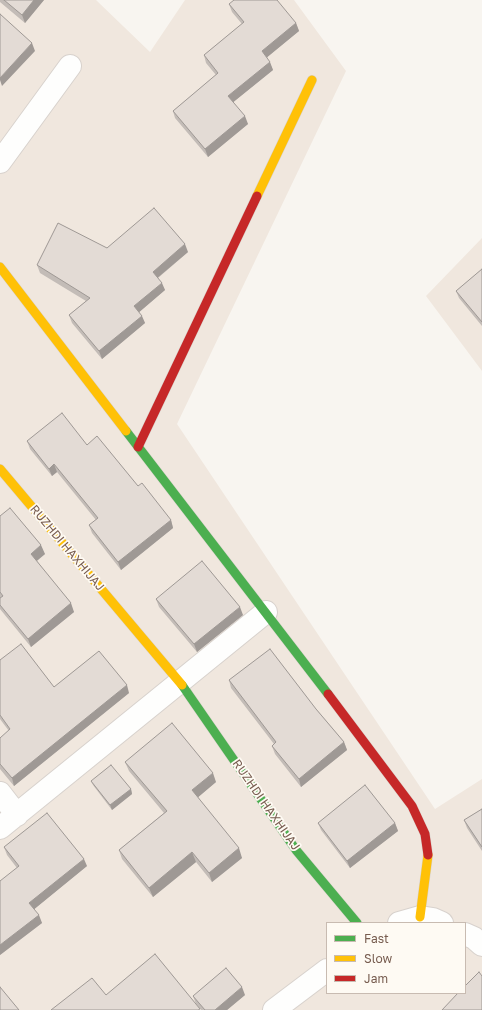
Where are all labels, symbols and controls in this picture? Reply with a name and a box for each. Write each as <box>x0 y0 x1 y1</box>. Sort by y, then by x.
street label: RUZHDI HAXHIJAJ <box>27 502 107 594</box>
street label: RUZHDI HAXHIJAJ <box>229 757 303 853</box>
legend <box>326 922 466 994</box>
text: Fast <box>364 931 389 946</box>
text: Slow <box>364 951 392 966</box>
text: Jam <box>364 971 388 986</box>

